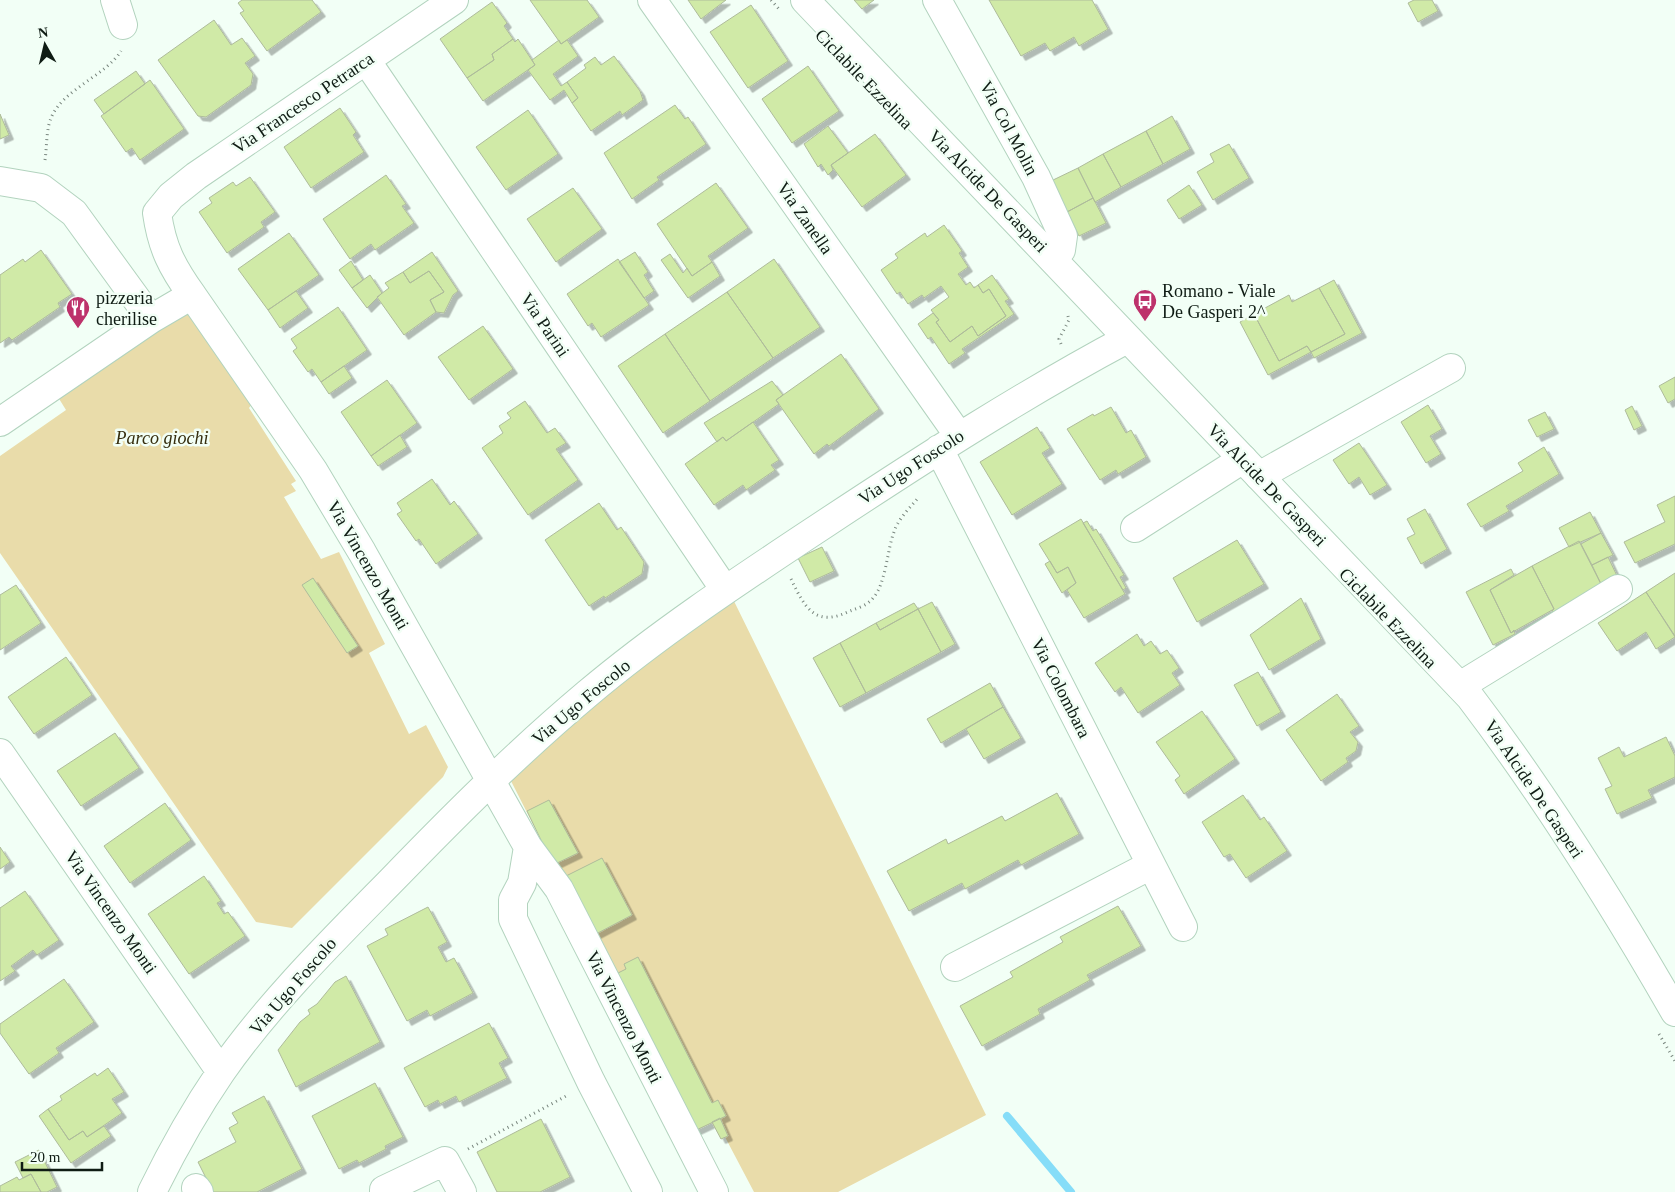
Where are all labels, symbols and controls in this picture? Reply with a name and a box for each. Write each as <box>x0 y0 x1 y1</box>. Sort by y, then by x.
north arrow <box>20 20 70 70</box>
text: N <box>37 24 49 41</box>
street label: Ciclabile Ezzelina <box>811 25 917 133</box>
street label: Via Francesco Petrarca <box>229 48 377 158</box>
street label: Via Col Molin <box>976 77 1042 179</box>
street label: Via Alcide De Gasperi <box>924 126 1052 256</box>
street label: Via Zanella <box>773 178 837 258</box>
place label: Romano - Viale De Gasperi 2^ <box>1162 281 1276 322</box>
place label: pizzeria cherilise <box>96 288 157 329</box>
bus stop icon: Romano - Viale De Gasperi 2^ <box>1132 288 1158 322</box>
street label: Via Parini <box>516 289 574 361</box>
restaurant icon: pizzeria cherilise <box>65 295 91 329</box>
street label: Via Alcide De Gasperi <box>1203 420 1331 550</box>
street label: Via Ugo Foscolo <box>854 425 968 509</box>
park label: Parco giochi <box>115 428 208 448</box>
street label: Via Vincenzo Monti <box>323 497 413 633</box>
street label: Ciclabile Ezzelina <box>1335 564 1441 672</box>
street label: Via Colombara <box>1027 635 1095 741</box>
street label: Via Ugo Foscolo <box>528 655 634 749</box>
street label: Via Alcide De Gasperi <box>1480 716 1588 862</box>
street label: Via Vincenzo Monti <box>61 847 161 977</box>
street label: Via Ugo Foscolo <box>245 933 341 1039</box>
street label: Via Vincenzo Monti <box>582 948 666 1086</box>
scale bar <box>22 1140 102 1172</box>
text: 20 m <box>30 1149 61 1165</box>

